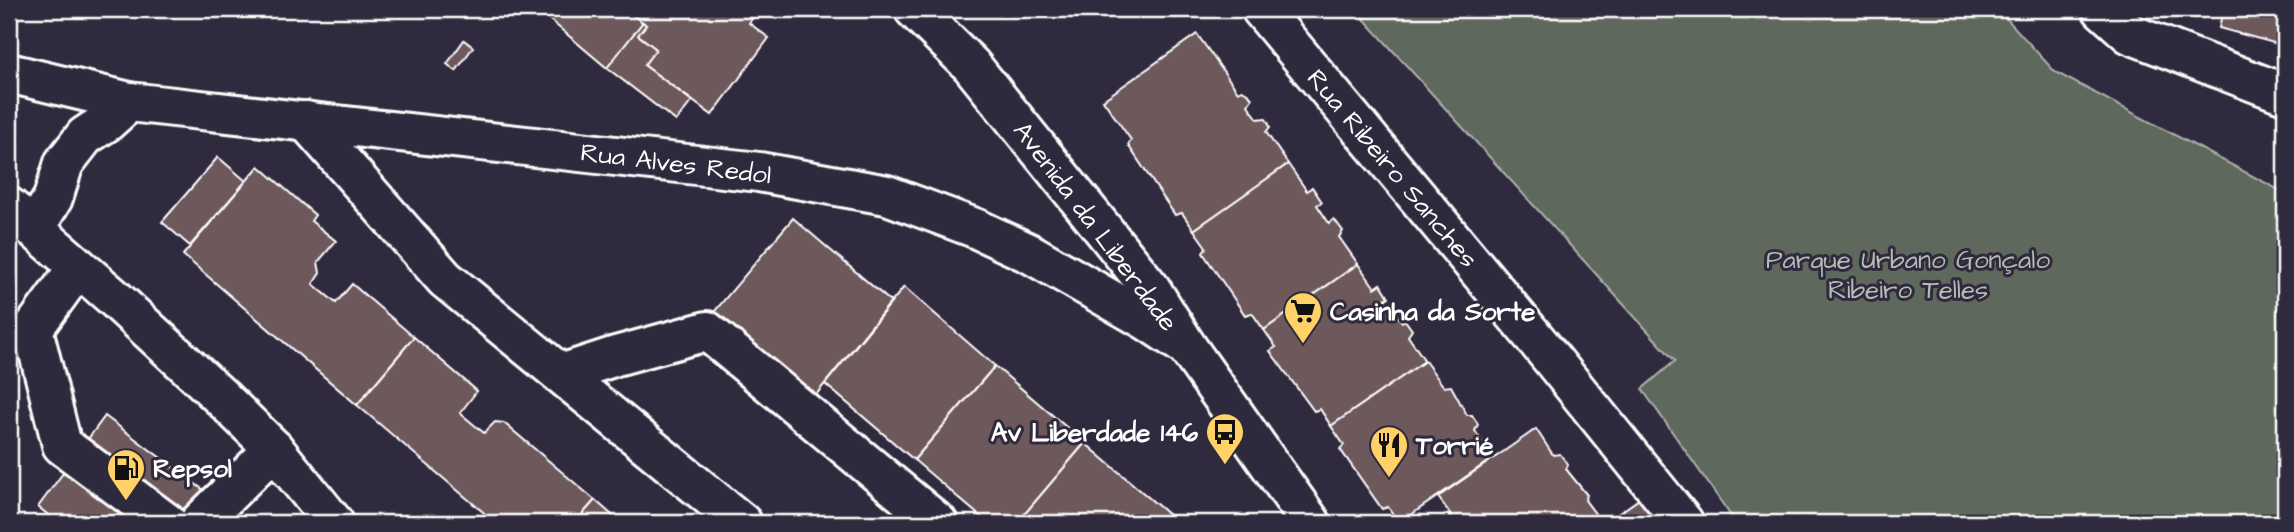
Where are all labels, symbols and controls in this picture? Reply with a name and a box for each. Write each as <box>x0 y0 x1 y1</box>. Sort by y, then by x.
street label: Rua Ribeiro Sanches <box>1298 62 1486 276</box>
street label: Avenida da Liberdade <box>1004 114 1186 339</box>
street label: Rua Alves Redol <box>579 134 773 194</box>
park label: Parque Urbano Gonçalo Ribeiro Telles <box>1766 242 2050 308</box>
supermarket icon: Casinha da Sorte <box>1282 290 1324 345</box>
place label: Casinha da Sorte <box>1330 294 1535 330</box>
bus stop icon: Av Liberdade 146 <box>1204 411 1246 466</box>
place label: Av Liberdade 146 <box>991 415 1199 451</box>
restaurant icon: Torrié <box>1368 424 1410 479</box>
place label: Torrié <box>1415 428 1494 464</box>
fuel station icon: Repsol <box>105 447 147 502</box>
place label: Repsol <box>153 451 232 487</box>

